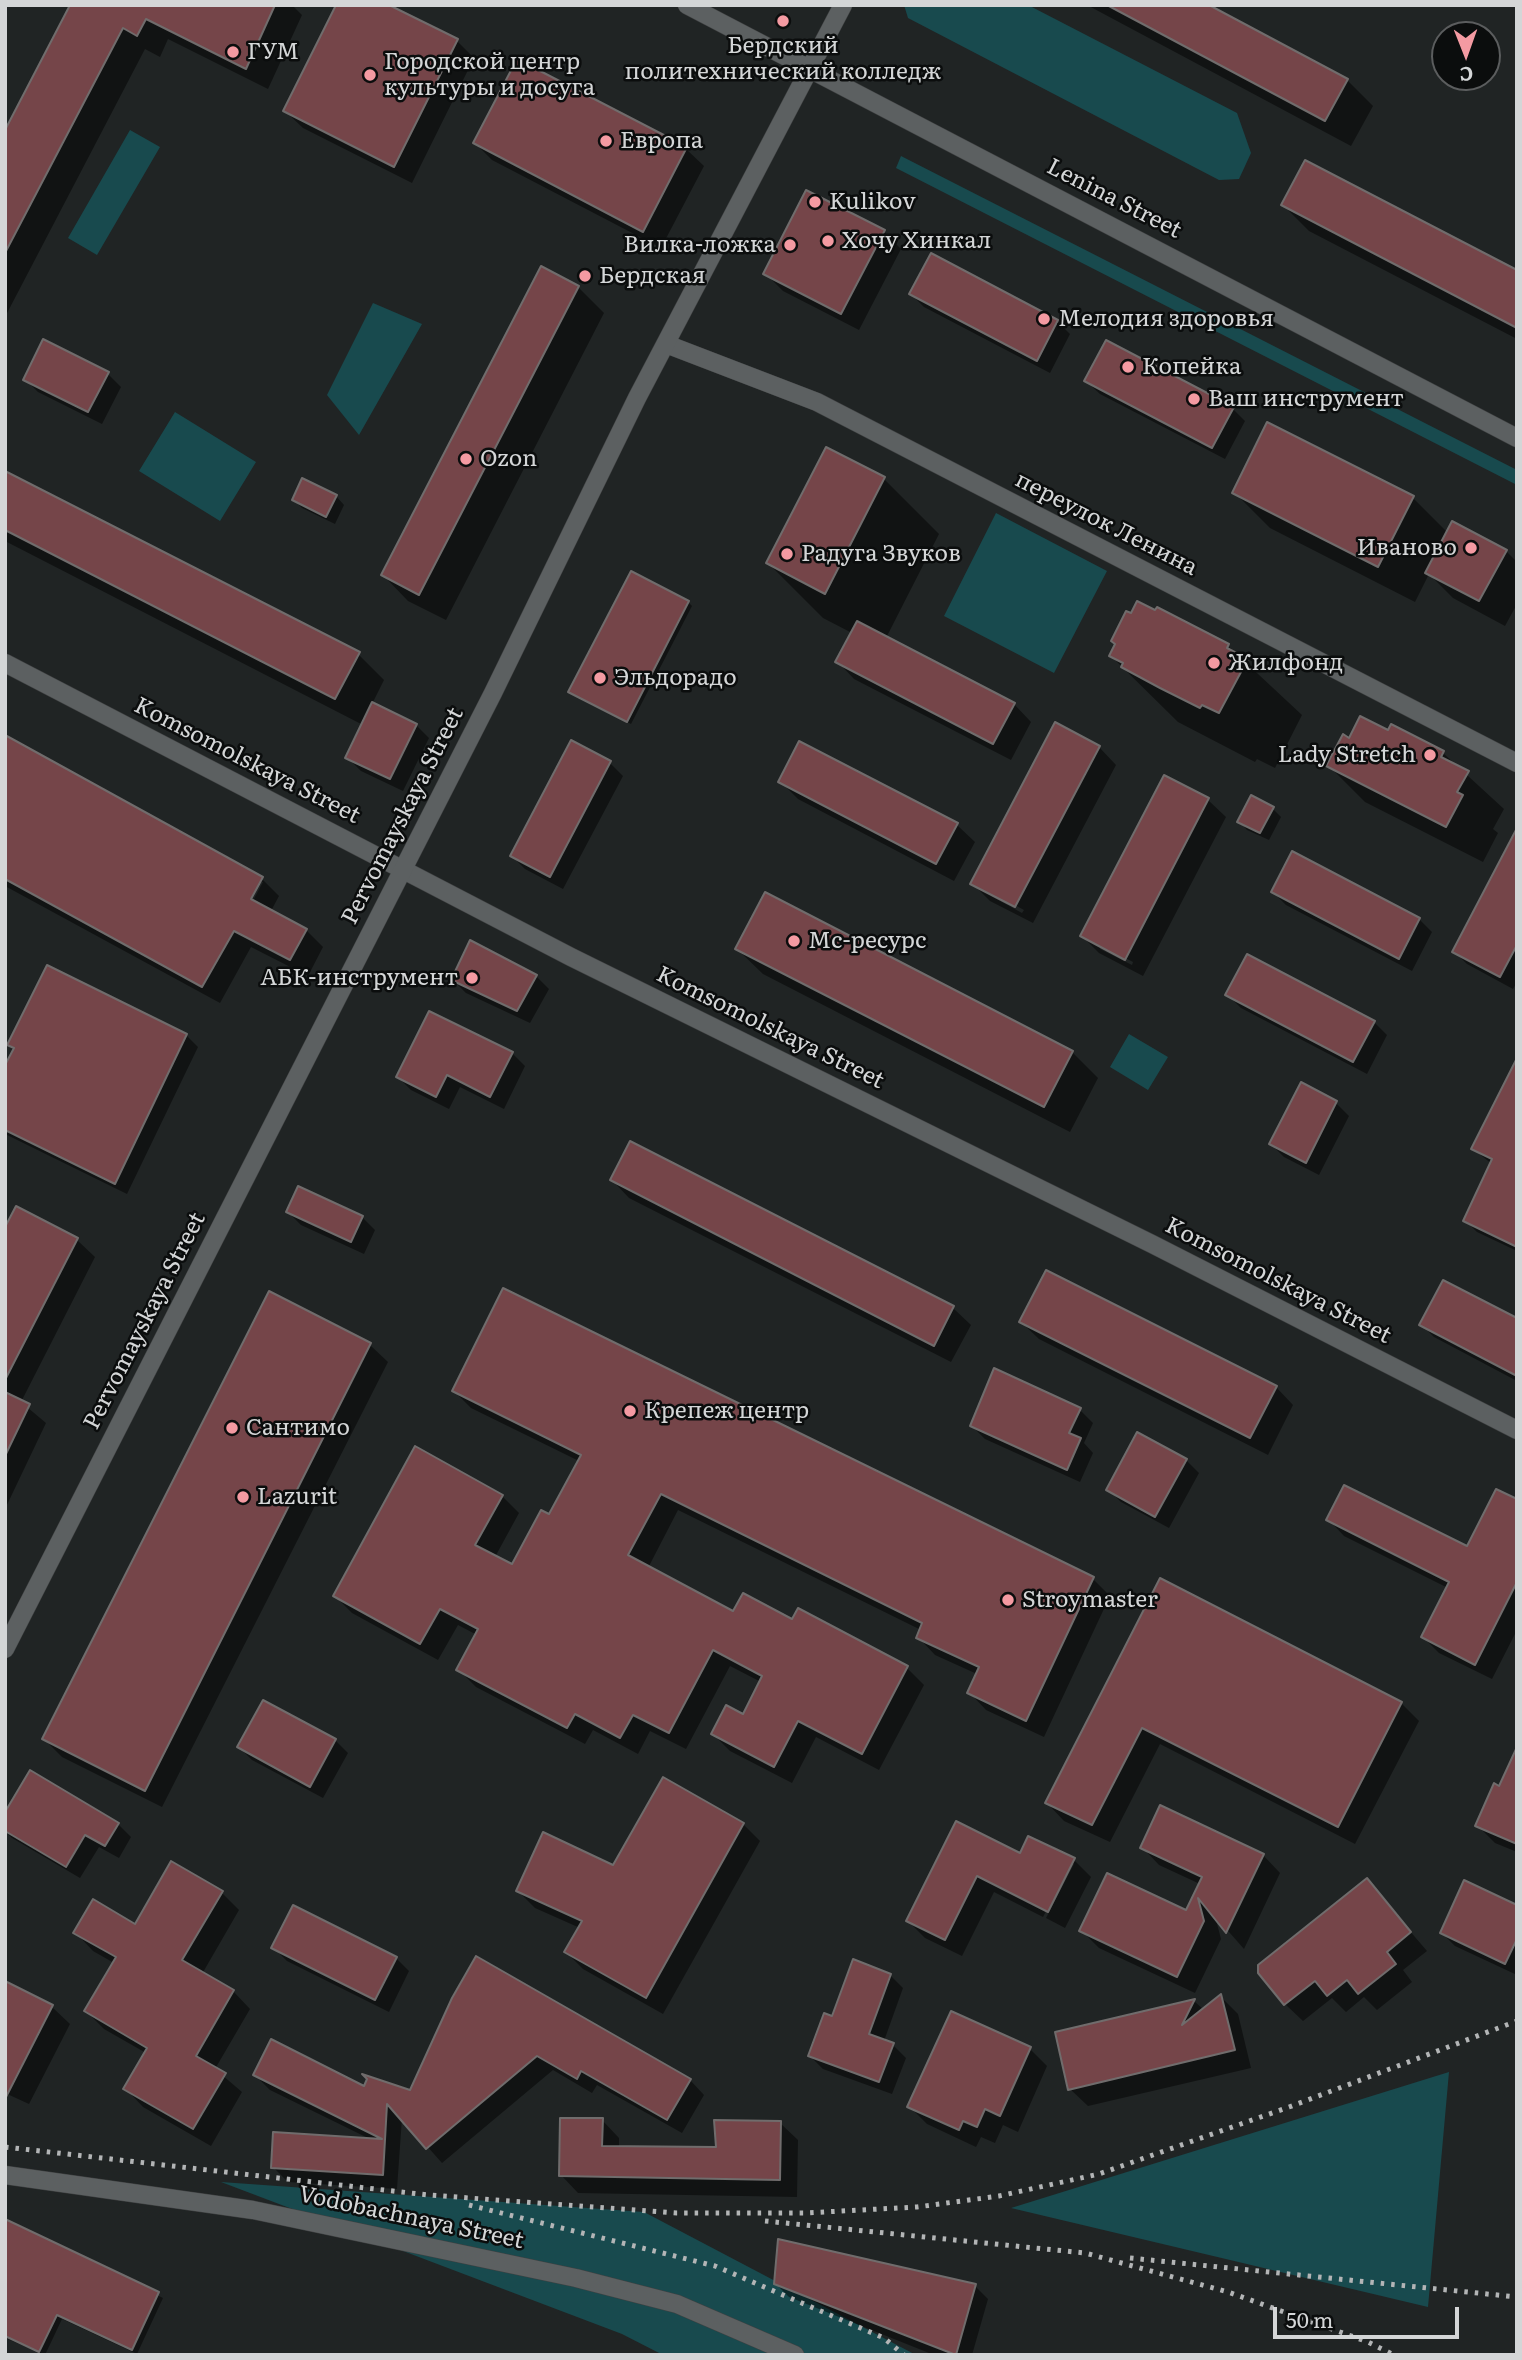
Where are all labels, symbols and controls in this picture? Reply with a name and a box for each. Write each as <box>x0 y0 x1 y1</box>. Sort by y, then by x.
marker: Бердский политехнический колледж <box>775 13 791 29</box>
north arrow <box>1431 21 1501 91</box>
place label: Бердский политехнический колледж <box>625 32 941 86</box>
place label: ГУМ <box>247 38 299 66</box>
marker: ГУМ <box>225 44 241 60</box>
place label: Городской центр культуры и досуга <box>384 48 595 102</box>
text: С <box>1459 61 1473 89</box>
marker: Городской центр культуры и досуга <box>362 67 378 83</box>
place label: Европа <box>620 127 703 155</box>
marker: Европа <box>598 133 614 149</box>
street label: Lenina Street <box>1042 153 1186 245</box>
place label: Kulikov <box>829 188 916 216</box>
marker: Kulikov <box>807 194 823 210</box>
place label: Хочу Хинкал <box>842 227 991 255</box>
place label: Вилка-ложка <box>624 231 776 259</box>
marker: Хочу Хинкал <box>820 233 836 249</box>
marker: Вилка-ложка <box>782 237 798 253</box>
place label: Бердская <box>599 262 706 290</box>
marker: Бердская <box>577 268 593 284</box>
place label: Мелодия здоровья <box>1058 305 1274 333</box>
marker: Мелодия здоровья <box>1036 311 1052 327</box>
place label: Копейка <box>1142 353 1241 381</box>
marker: Копейка <box>1120 359 1136 375</box>
place label: Ваш инструмент <box>1208 385 1404 413</box>
marker: Ваш инструмент <box>1186 391 1202 407</box>
place label: Ozon <box>480 445 537 473</box>
marker: Ozon <box>458 451 474 467</box>
street label: переулок Ленина <box>1010 466 1202 582</box>
place label: Иваново <box>1357 534 1457 562</box>
place label: Радуга Звуков <box>801 540 961 568</box>
marker: Иваново <box>1463 540 1479 556</box>
marker: Радуга Звуков <box>779 546 795 562</box>
place label: Жилфонд <box>1228 649 1343 677</box>
marker: Жилфонд <box>1206 655 1222 671</box>
place label: Эльдорадо <box>614 664 737 692</box>
marker: Эльдорадо <box>592 670 608 686</box>
street label: Komsomolskaya Street <box>129 692 365 830</box>
street label: Pervomayskaya Street <box>336 703 470 929</box>
place label: Lady Stretch <box>1278 741 1416 769</box>
marker: Lady Stretch <box>1422 747 1438 763</box>
place label: Мс-ресурс <box>808 927 927 955</box>
marker: Мс-ресурс <box>786 933 802 949</box>
street label: Komsomolskaya Street <box>652 961 888 1095</box>
place label: АБК-инструмент <box>260 964 458 992</box>
marker: АБК-инструмент <box>464 970 480 986</box>
street label: Pervomayskaya Street <box>78 1208 212 1434</box>
street label: Komsomolskaya Street <box>1160 1212 1396 1350</box>
place label: Крепеж центр <box>644 1397 809 1425</box>
marker: Крепеж центр <box>622 1403 638 1419</box>
place label: Сантимо <box>246 1414 350 1442</box>
marker: Сантимо <box>224 1420 240 1436</box>
place label: Lazurit <box>257 1483 337 1511</box>
marker: Lazurit <box>235 1489 251 1505</box>
place label: Stroymaster <box>1022 1586 1158 1614</box>
marker: Stroymaster <box>1000 1592 1016 1608</box>
street label: Vodobachnaya Street <box>296 2181 526 2255</box>
scale bar <box>1277 2294 1462 2338</box>
text: 50 m <box>1286 2303 1333 2334</box>

